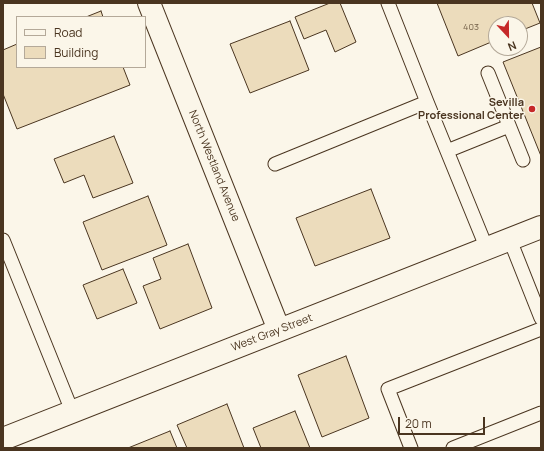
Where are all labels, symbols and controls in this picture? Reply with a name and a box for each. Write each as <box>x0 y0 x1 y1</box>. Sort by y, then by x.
legend <box>16 16 146 68</box>
north arrow <box>488 16 528 56</box>
house number: 403 <box>463 22 479 32</box>
text: Road <box>54 24 82 41</box>
text: N <box>506 38 519 55</box>
text: Building <box>54 44 98 61</box>
place label: Sevilla Professional Center <box>418 96 524 122</box>
marker: Sevilla Professional Center <box>527 104 537 114</box>
street label: North Westland Avenue <box>186 108 242 224</box>
street label: West Gray Street <box>229 311 315 355</box>
scale bar <box>400 409 487 435</box>
text: 20 m <box>405 415 432 432</box>

